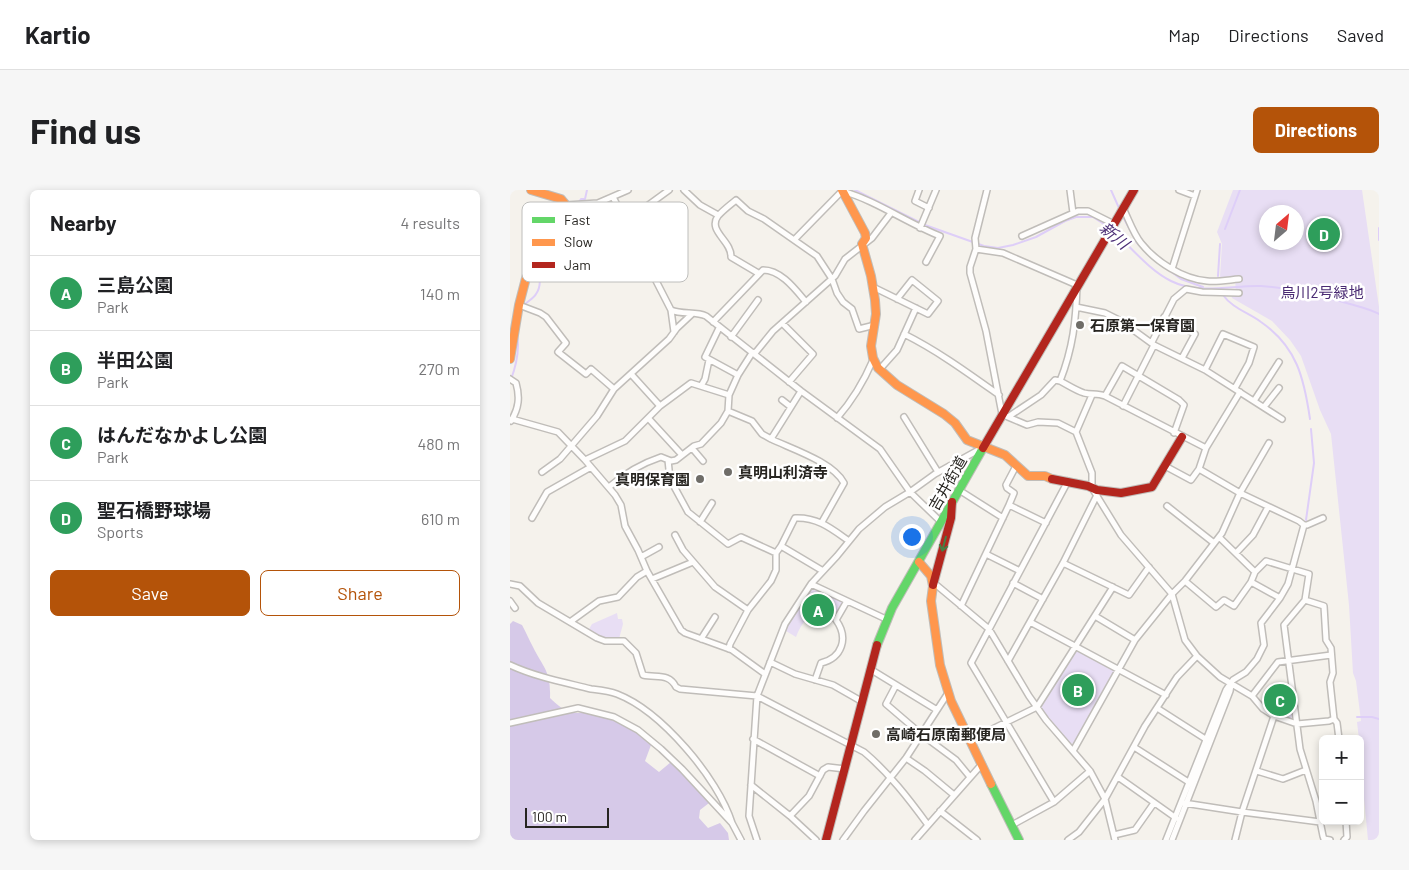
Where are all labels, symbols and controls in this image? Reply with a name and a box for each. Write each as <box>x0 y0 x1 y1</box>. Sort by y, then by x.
text: Kartio <box>25 20 91 49</box>
text: Map <box>1168 24 1200 46</box>
text: Directions <box>1228 24 1309 46</box>
text: Saved <box>1337 24 1384 46</box>
button: Directions <box>1253 107 1379 153</box>
text: Find us <box>30 109 141 151</box>
legend <box>522 202 688 282</box>
north arrow <box>1259 205 1304 250</box>
text: Nearby <box>50 210 116 235</box>
text: Fast <box>564 211 590 228</box>
text: 4 results <box>400 213 460 232</box>
pin: D <box>1308 215 1340 253</box>
water label: 新川 <box>1097 217 1135 254</box>
text: Slow <box>564 233 593 250</box>
text: Jam <box>564 256 591 273</box>
text: 三島公園 <box>97 273 173 296</box>
park label: 烏川2号緑地 <box>1280 283 1364 301</box>
text: A <box>61 284 71 303</box>
text: 140 m <box>420 284 460 303</box>
text: Park <box>97 297 128 316</box>
place label: 石原第一保育園 <box>1090 316 1195 334</box>
marker: 石原第一保育園 <box>1074 319 1086 331</box>
text: 半田公園 <box>97 348 173 371</box>
text: B <box>61 359 71 378</box>
text: 270 m <box>418 359 460 378</box>
text: Park <box>97 372 128 391</box>
text: はんだなかよし公園 <box>97 423 267 446</box>
text: C <box>61 434 71 453</box>
text: 480 m <box>417 434 460 453</box>
text: Park <box>97 447 128 466</box>
street label: 吉井街道 <box>924 453 970 513</box>
place label: 真明山利済寺 <box>738 463 828 481</box>
marker: 真明山利済寺 <box>722 466 734 478</box>
place label: 真明保育園 <box>615 470 690 488</box>
marker: 真明保育園 <box>694 473 706 485</box>
text: 聖石橋野球場 <box>97 498 211 521</box>
text: D <box>61 509 71 528</box>
text: 610 m <box>421 509 460 528</box>
text: Sports <box>97 522 143 541</box>
your location <box>899 524 925 550</box>
one-way arrow <box>939 536 949 552</box>
button: Save <box>50 570 250 616</box>
button: Share <box>260 570 460 616</box>
pin: A <box>802 591 834 629</box>
pin: B <box>1062 671 1094 709</box>
pin: C <box>1264 681 1296 719</box>
place label: 高崎石原南郵便局 <box>886 725 1006 743</box>
marker: 高崎石原南郵便局 <box>870 728 882 740</box>
map controls <box>1319 735 1364 825</box>
button: + <box>1319 735 1364 780</box>
button: − <box>1319 780 1364 825</box>
scale bar <box>525 805 609 828</box>
text: 100 m <box>532 808 567 825</box>

